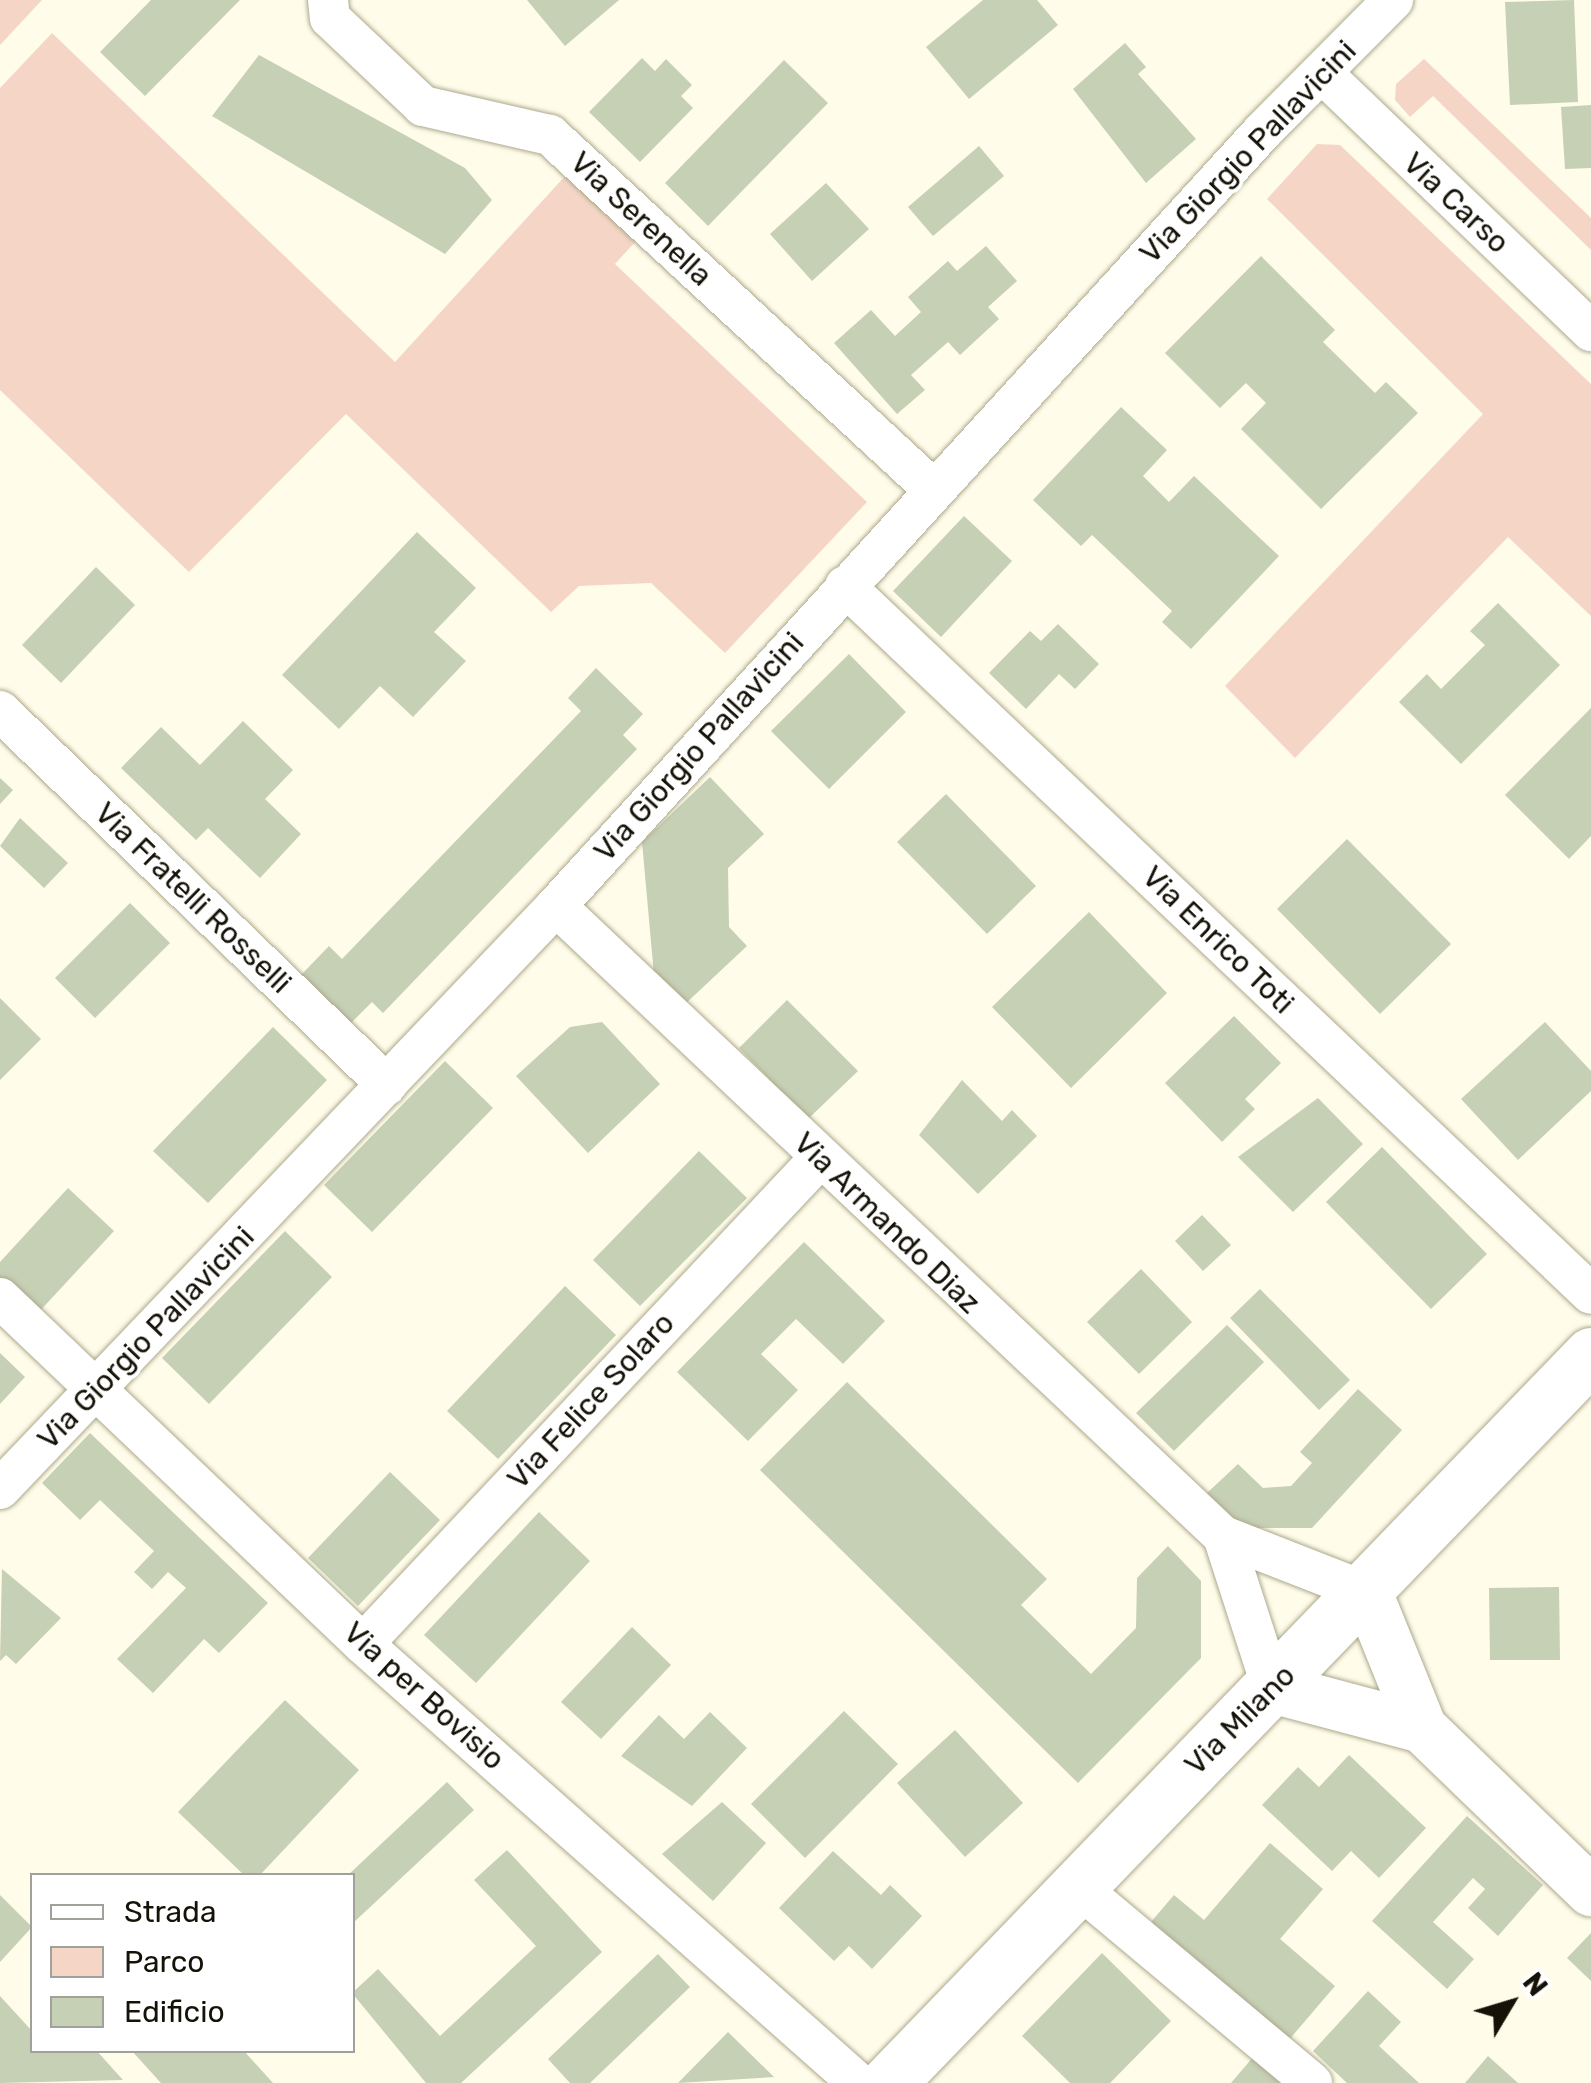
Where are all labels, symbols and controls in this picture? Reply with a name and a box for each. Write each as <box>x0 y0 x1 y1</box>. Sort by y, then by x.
street label: Via Giorgio Pallavicini <box>1132 33 1364 271</box>
street label: Via Serenella <box>563 144 719 294</box>
street label: Via Carso <box>1396 145 1516 261</box>
street label: Via Giorgio Pallavicini <box>587 625 811 869</box>
street label: Via Fratelli Rosselli <box>87 795 299 1001</box>
street label: Via Enrico Toti <box>1134 858 1302 1022</box>
street label: Via Armando Diaz <box>786 1125 988 1321</box>
street label: Via Giorgio Pallavicini <box>30 1219 262 1457</box>
street label: Via Felice Solaro <box>500 1305 682 1497</box>
street label: Via per Bovisio <box>336 1614 512 1778</box>
street label: Via Milano <box>1177 1657 1303 1783</box>
legend <box>30 1873 355 2053</box>
text: Strada <box>124 1894 217 1930</box>
text: Parco <box>124 1944 204 1980</box>
north arrow <box>1461 1953 1561 2053</box>
text: N <box>1516 1966 1554 2002</box>
text: Edificio <box>124 1994 225 2030</box>

